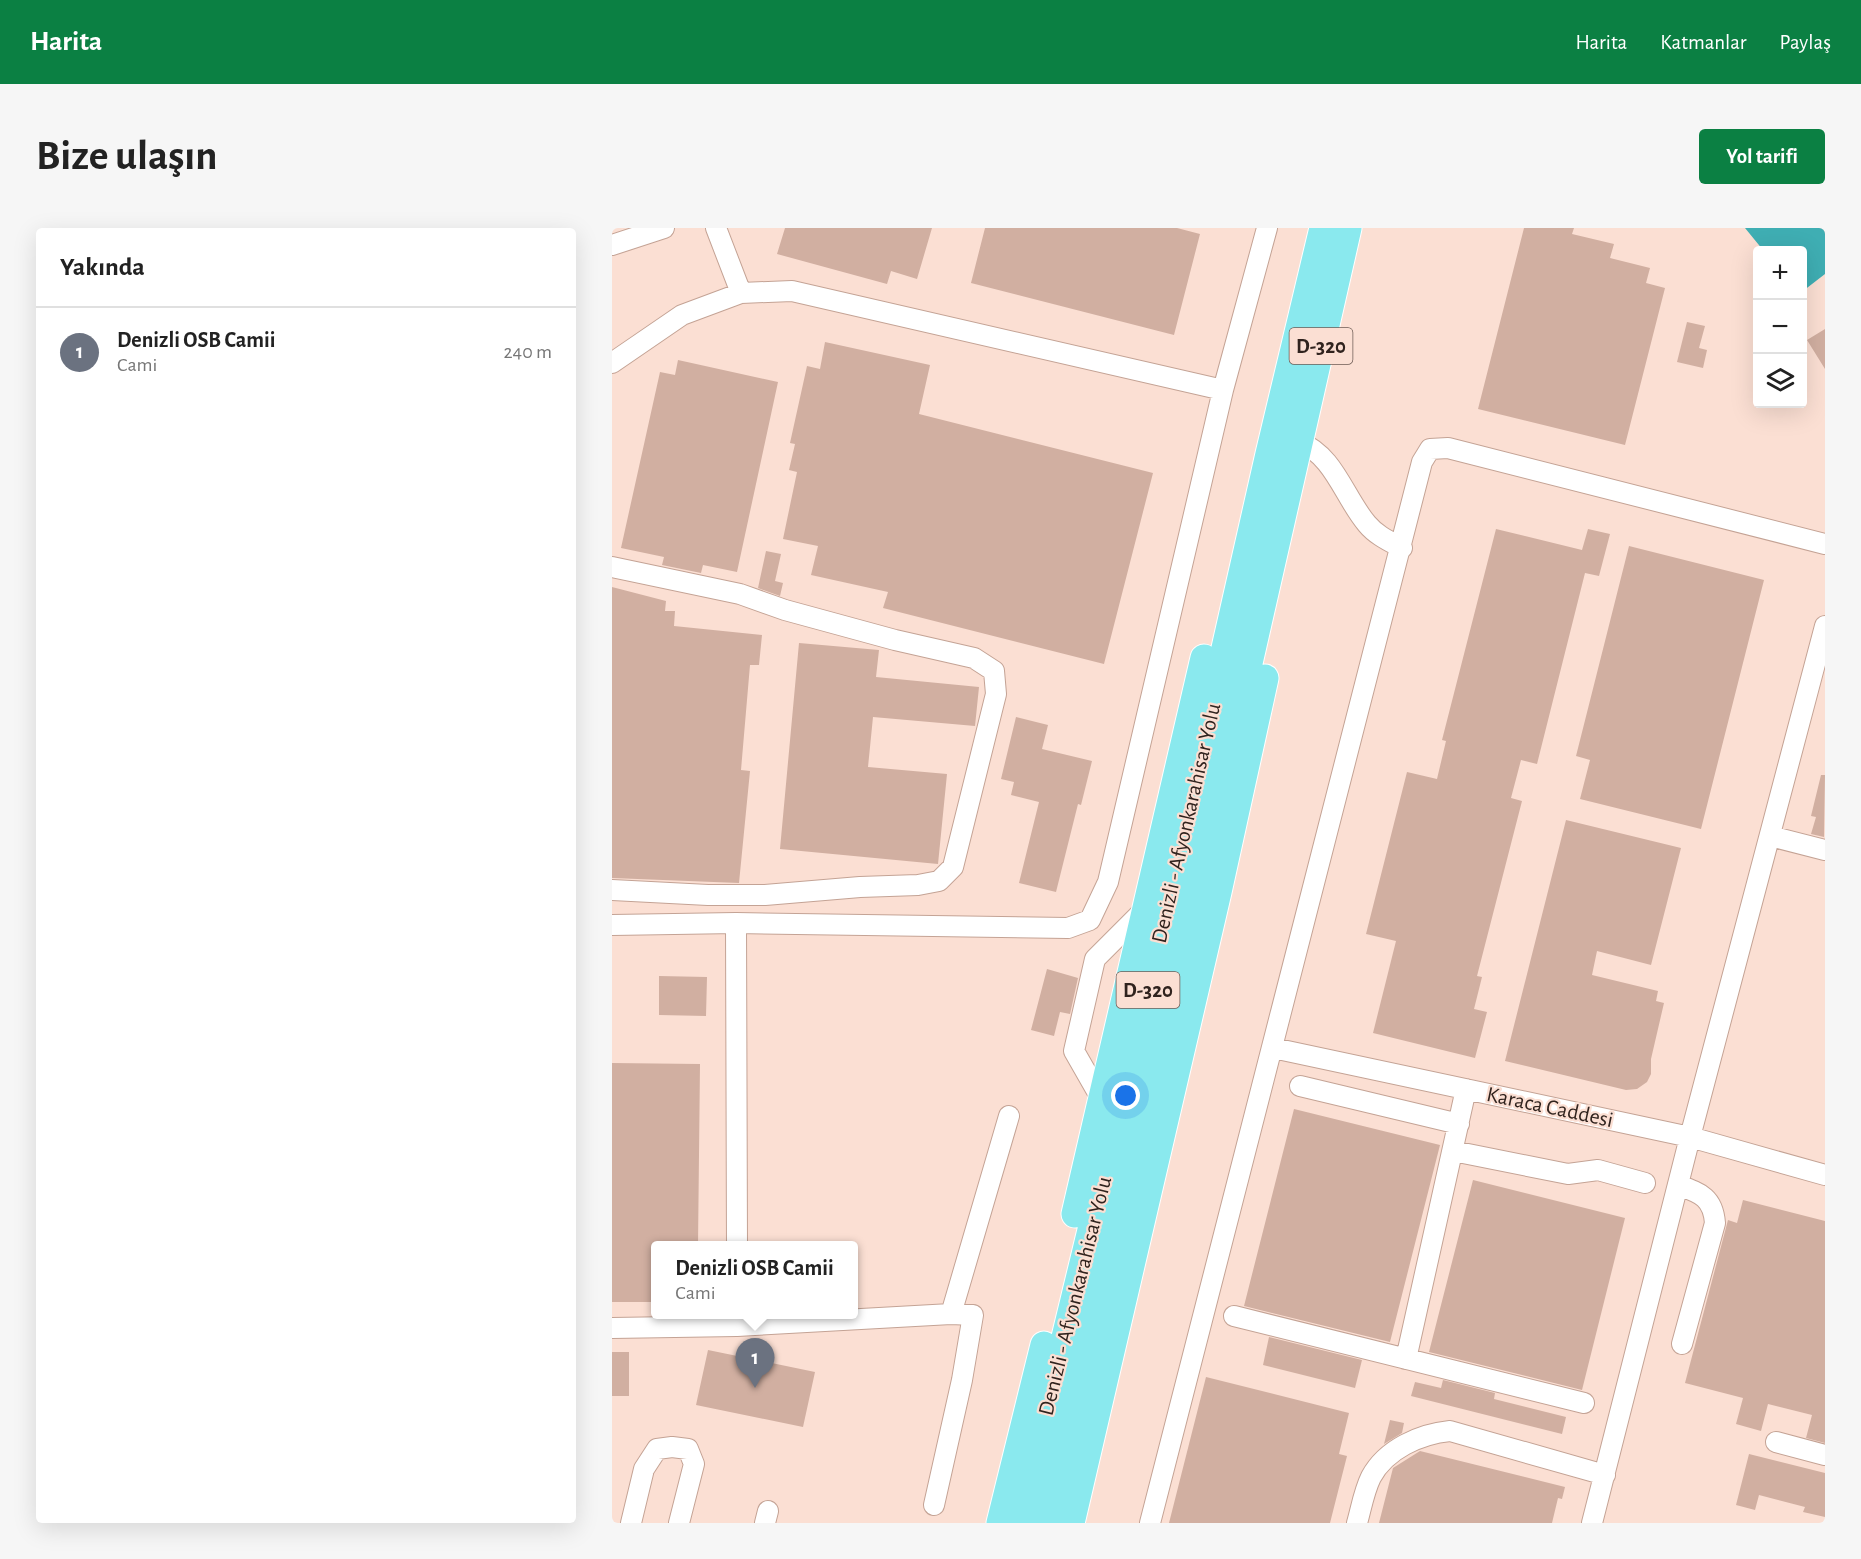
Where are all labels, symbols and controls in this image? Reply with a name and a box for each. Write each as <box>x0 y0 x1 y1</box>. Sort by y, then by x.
text: Harita <box>30 28 102 56</box>
text: Harita <box>1576 32 1627 53</box>
text: Katmanlar <box>1660 32 1747 53</box>
text: Paylaş <box>1780 32 1831 53</box>
button: Yol tarifi <box>1699 129 1825 184</box>
text: Bize ulaşın <box>36 135 217 177</box>
map controls <box>1753 246 1807 408</box>
button: + <box>1753 246 1807 300</box>
text: Yakında <box>60 254 145 280</box>
button: − <box>1753 300 1807 354</box>
road number: D-320 <box>1290 328 1352 364</box>
text: Denizli OSB Camii <box>117 329 276 351</box>
text: 1 <box>76 342 83 362</box>
text: 240 m <box>503 342 552 362</box>
button: layers <box>1753 354 1807 408</box>
text: Cami <box>117 355 157 375</box>
street label: Denizli - Afyonkarahisar Yolu <box>1148 701 1224 945</box>
road number: D-320 <box>1116 972 1180 1008</box>
your location <box>1111 1081 1140 1110</box>
street label: Karaca Caddesi <box>1485 1083 1615 1131</box>
street label: Denizli - Afyonkarahisar Yolu <box>1035 1174 1115 1418</box>
popup <box>651 1241 858 1319</box>
text: Denizli OSB Camii <box>675 1257 834 1279</box>
text: Cami <box>675 1283 716 1303</box>
pin: 1 <box>736 1338 774 1388</box>

